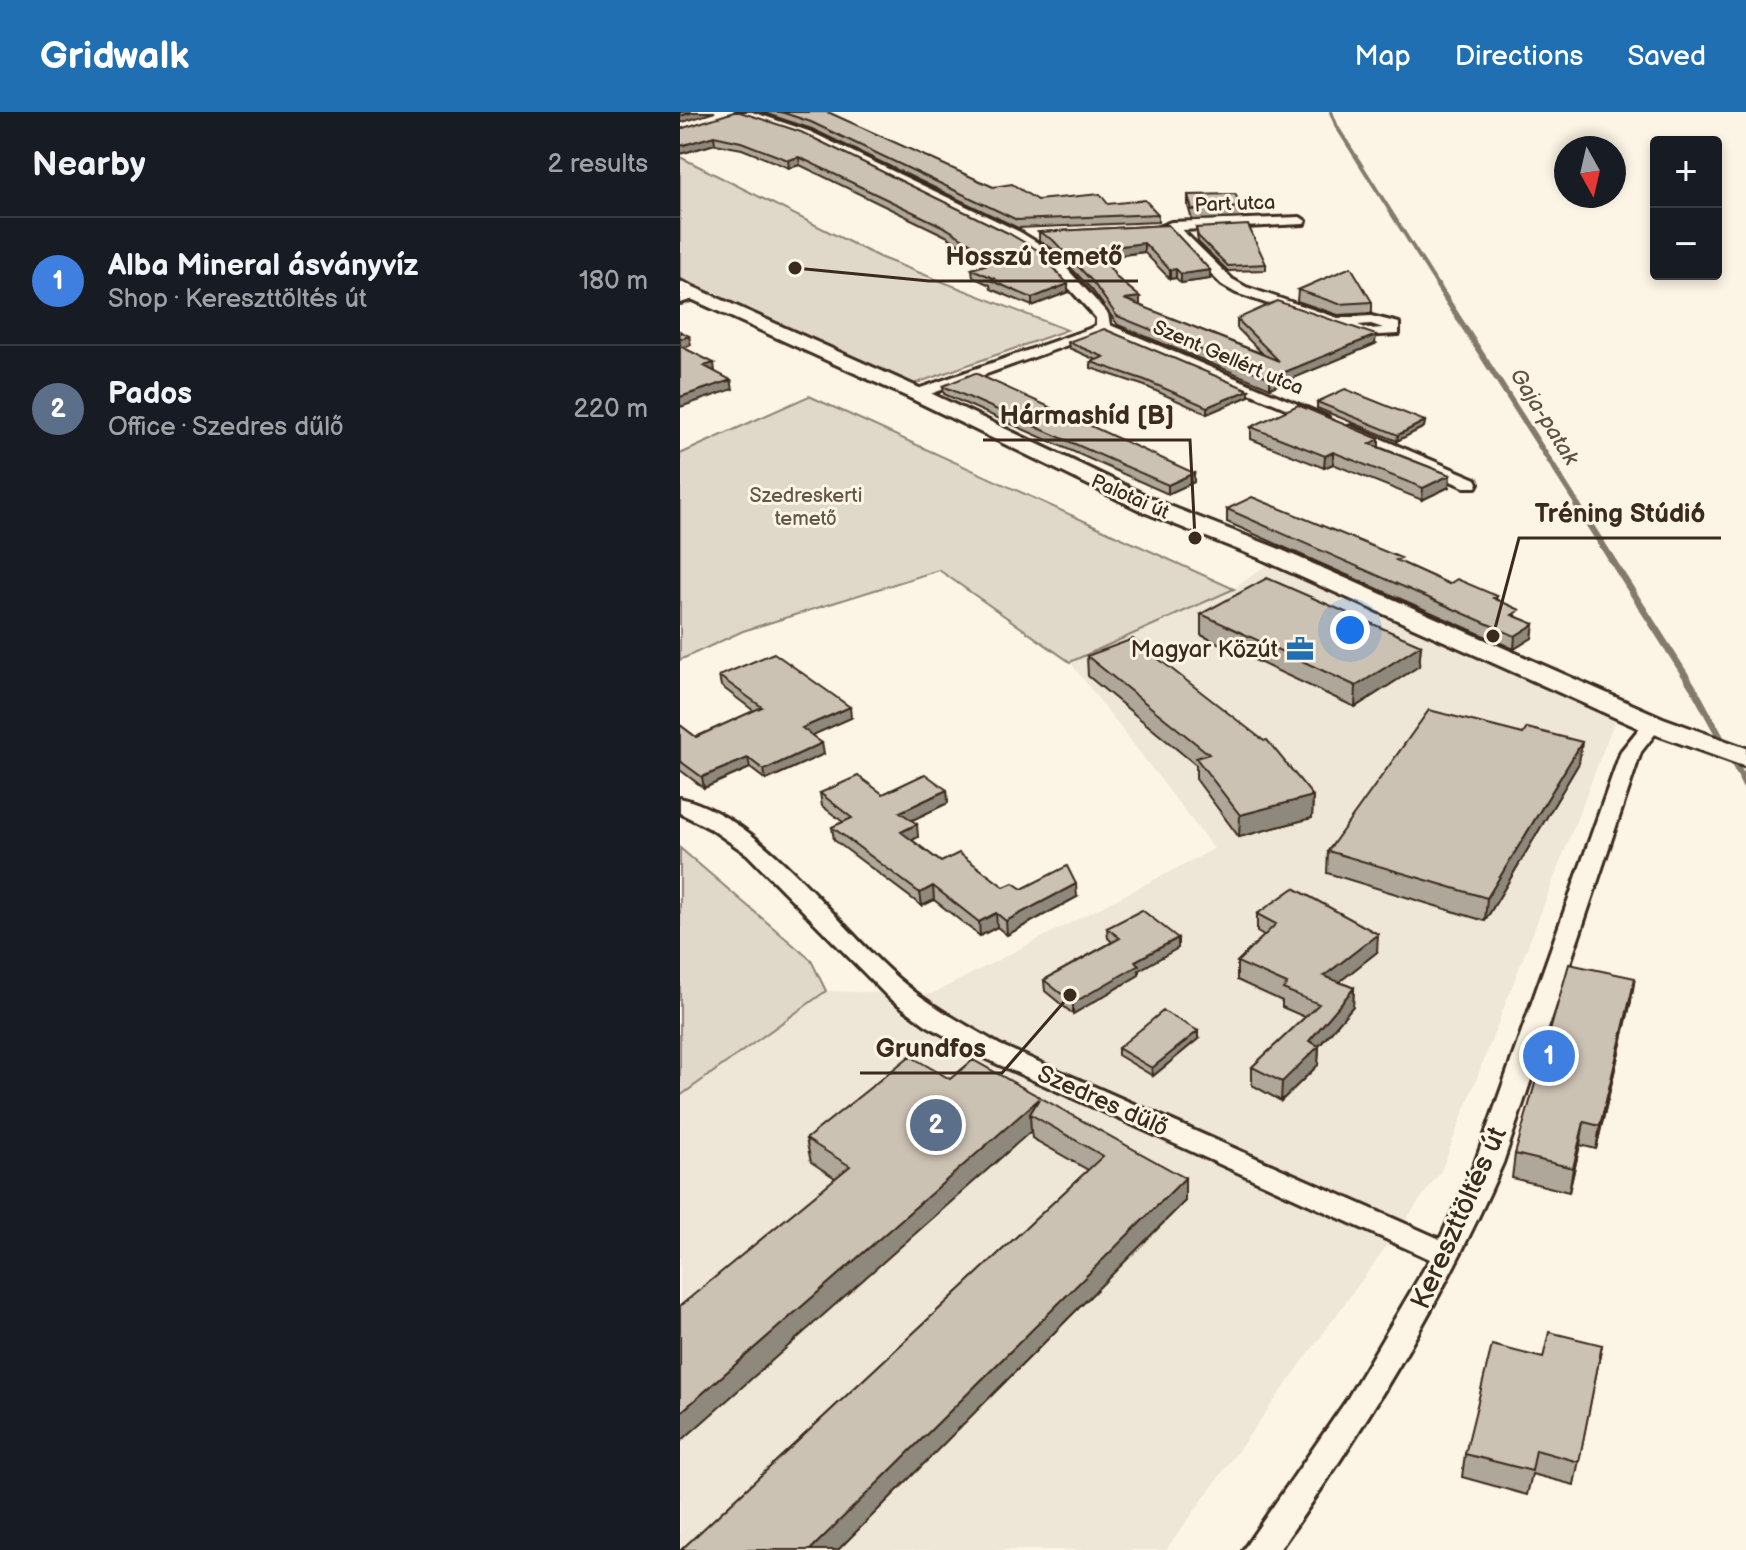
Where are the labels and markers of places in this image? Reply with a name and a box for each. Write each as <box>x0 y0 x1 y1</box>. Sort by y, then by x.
callout: Hosszú temető <box>929 231 1138 281</box>
callout: Hármashíd [B] <box>983 390 1190 440</box>
callout: Tréning Stúdió <box>1519 488 1721 538</box>
office icon: Magyar Közút <box>1285 634 1315 664</box>
place label: Magyar Közút <box>1130 635 1279 664</box>
callout: Grundfos <box>860 1023 1002 1073</box>
pin: 1 <box>1523 1026 1575 1086</box>
pin: 2 <box>910 1095 962 1155</box>

